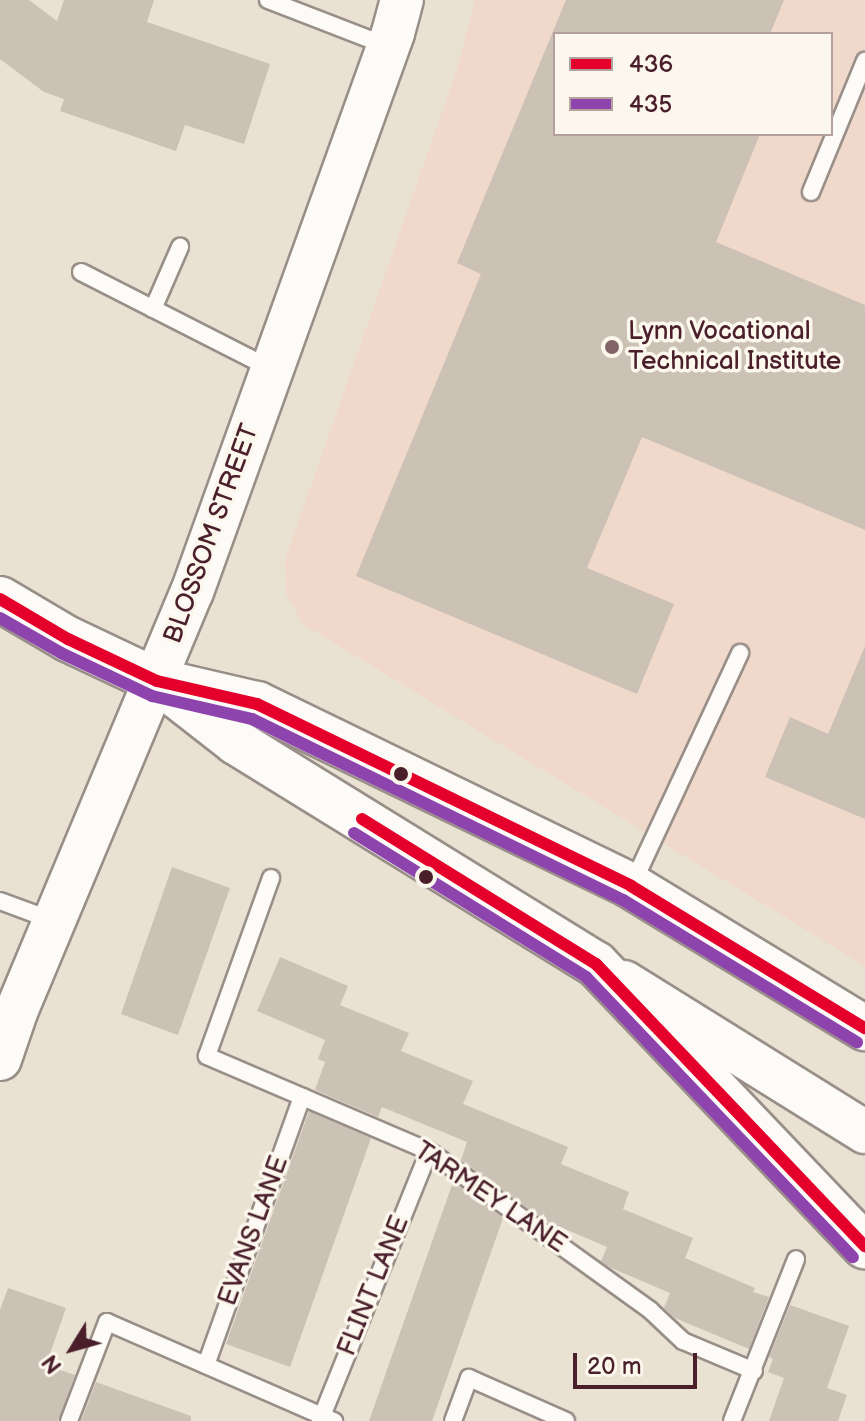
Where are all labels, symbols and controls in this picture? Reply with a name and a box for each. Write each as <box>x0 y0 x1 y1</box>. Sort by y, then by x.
legend <box>553 32 833 136</box>
text: 436 <box>629 50 673 79</box>
text: 435 <box>629 90 672 119</box>
place label: Lynn Vocational Technical Institute <box>628 316 841 378</box>
marker: Lynn Vocational Technical Institute <box>603 338 621 356</box>
street label: BLOSSOM STREET <box>158 420 266 648</box>
unlabelled marker <box>393 766 409 782</box>
unlabelled marker <box>418 869 434 885</box>
street label: TARMEY LANE <box>408 1136 572 1260</box>
street label: EVANS LANE <box>213 1152 295 1310</box>
street label: FLINT LANE <box>332 1211 416 1361</box>
north arrow <box>32 1309 112 1389</box>
scale bar <box>577 1337 701 1387</box>
text: N <box>37 1349 68 1378</box>
text: 20 m <box>587 1352 642 1381</box>

